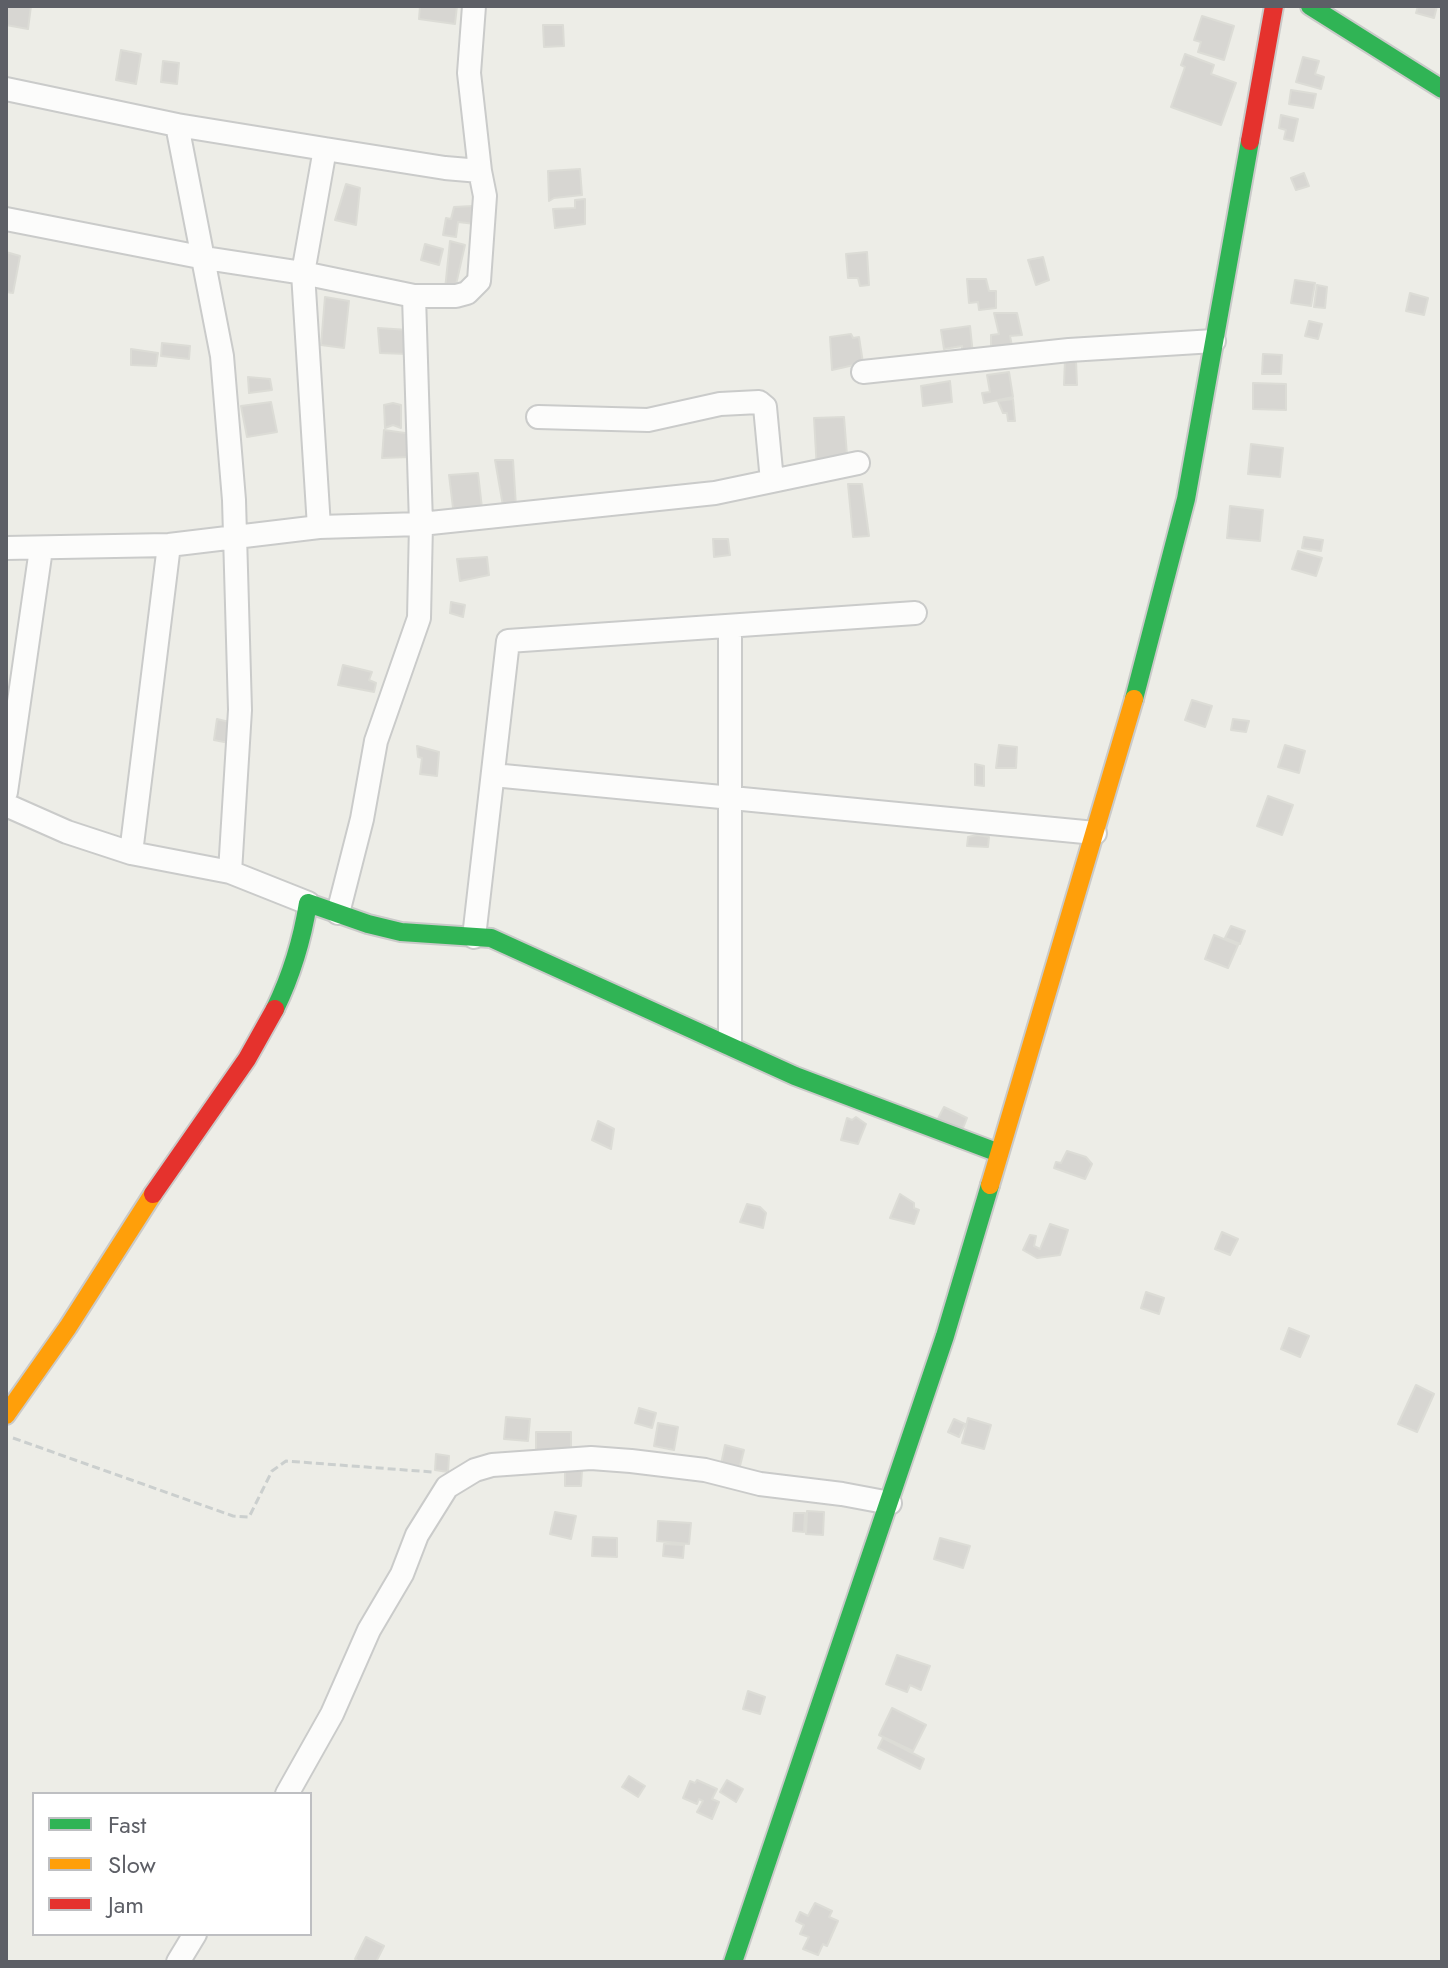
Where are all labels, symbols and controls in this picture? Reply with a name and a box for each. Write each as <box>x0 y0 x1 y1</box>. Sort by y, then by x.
legend <box>32 1792 312 1936</box>
text: Fast <box>108 1807 146 1842</box>
text: Slow <box>108 1847 156 1882</box>
text: Jam <box>108 1887 144 1922</box>

